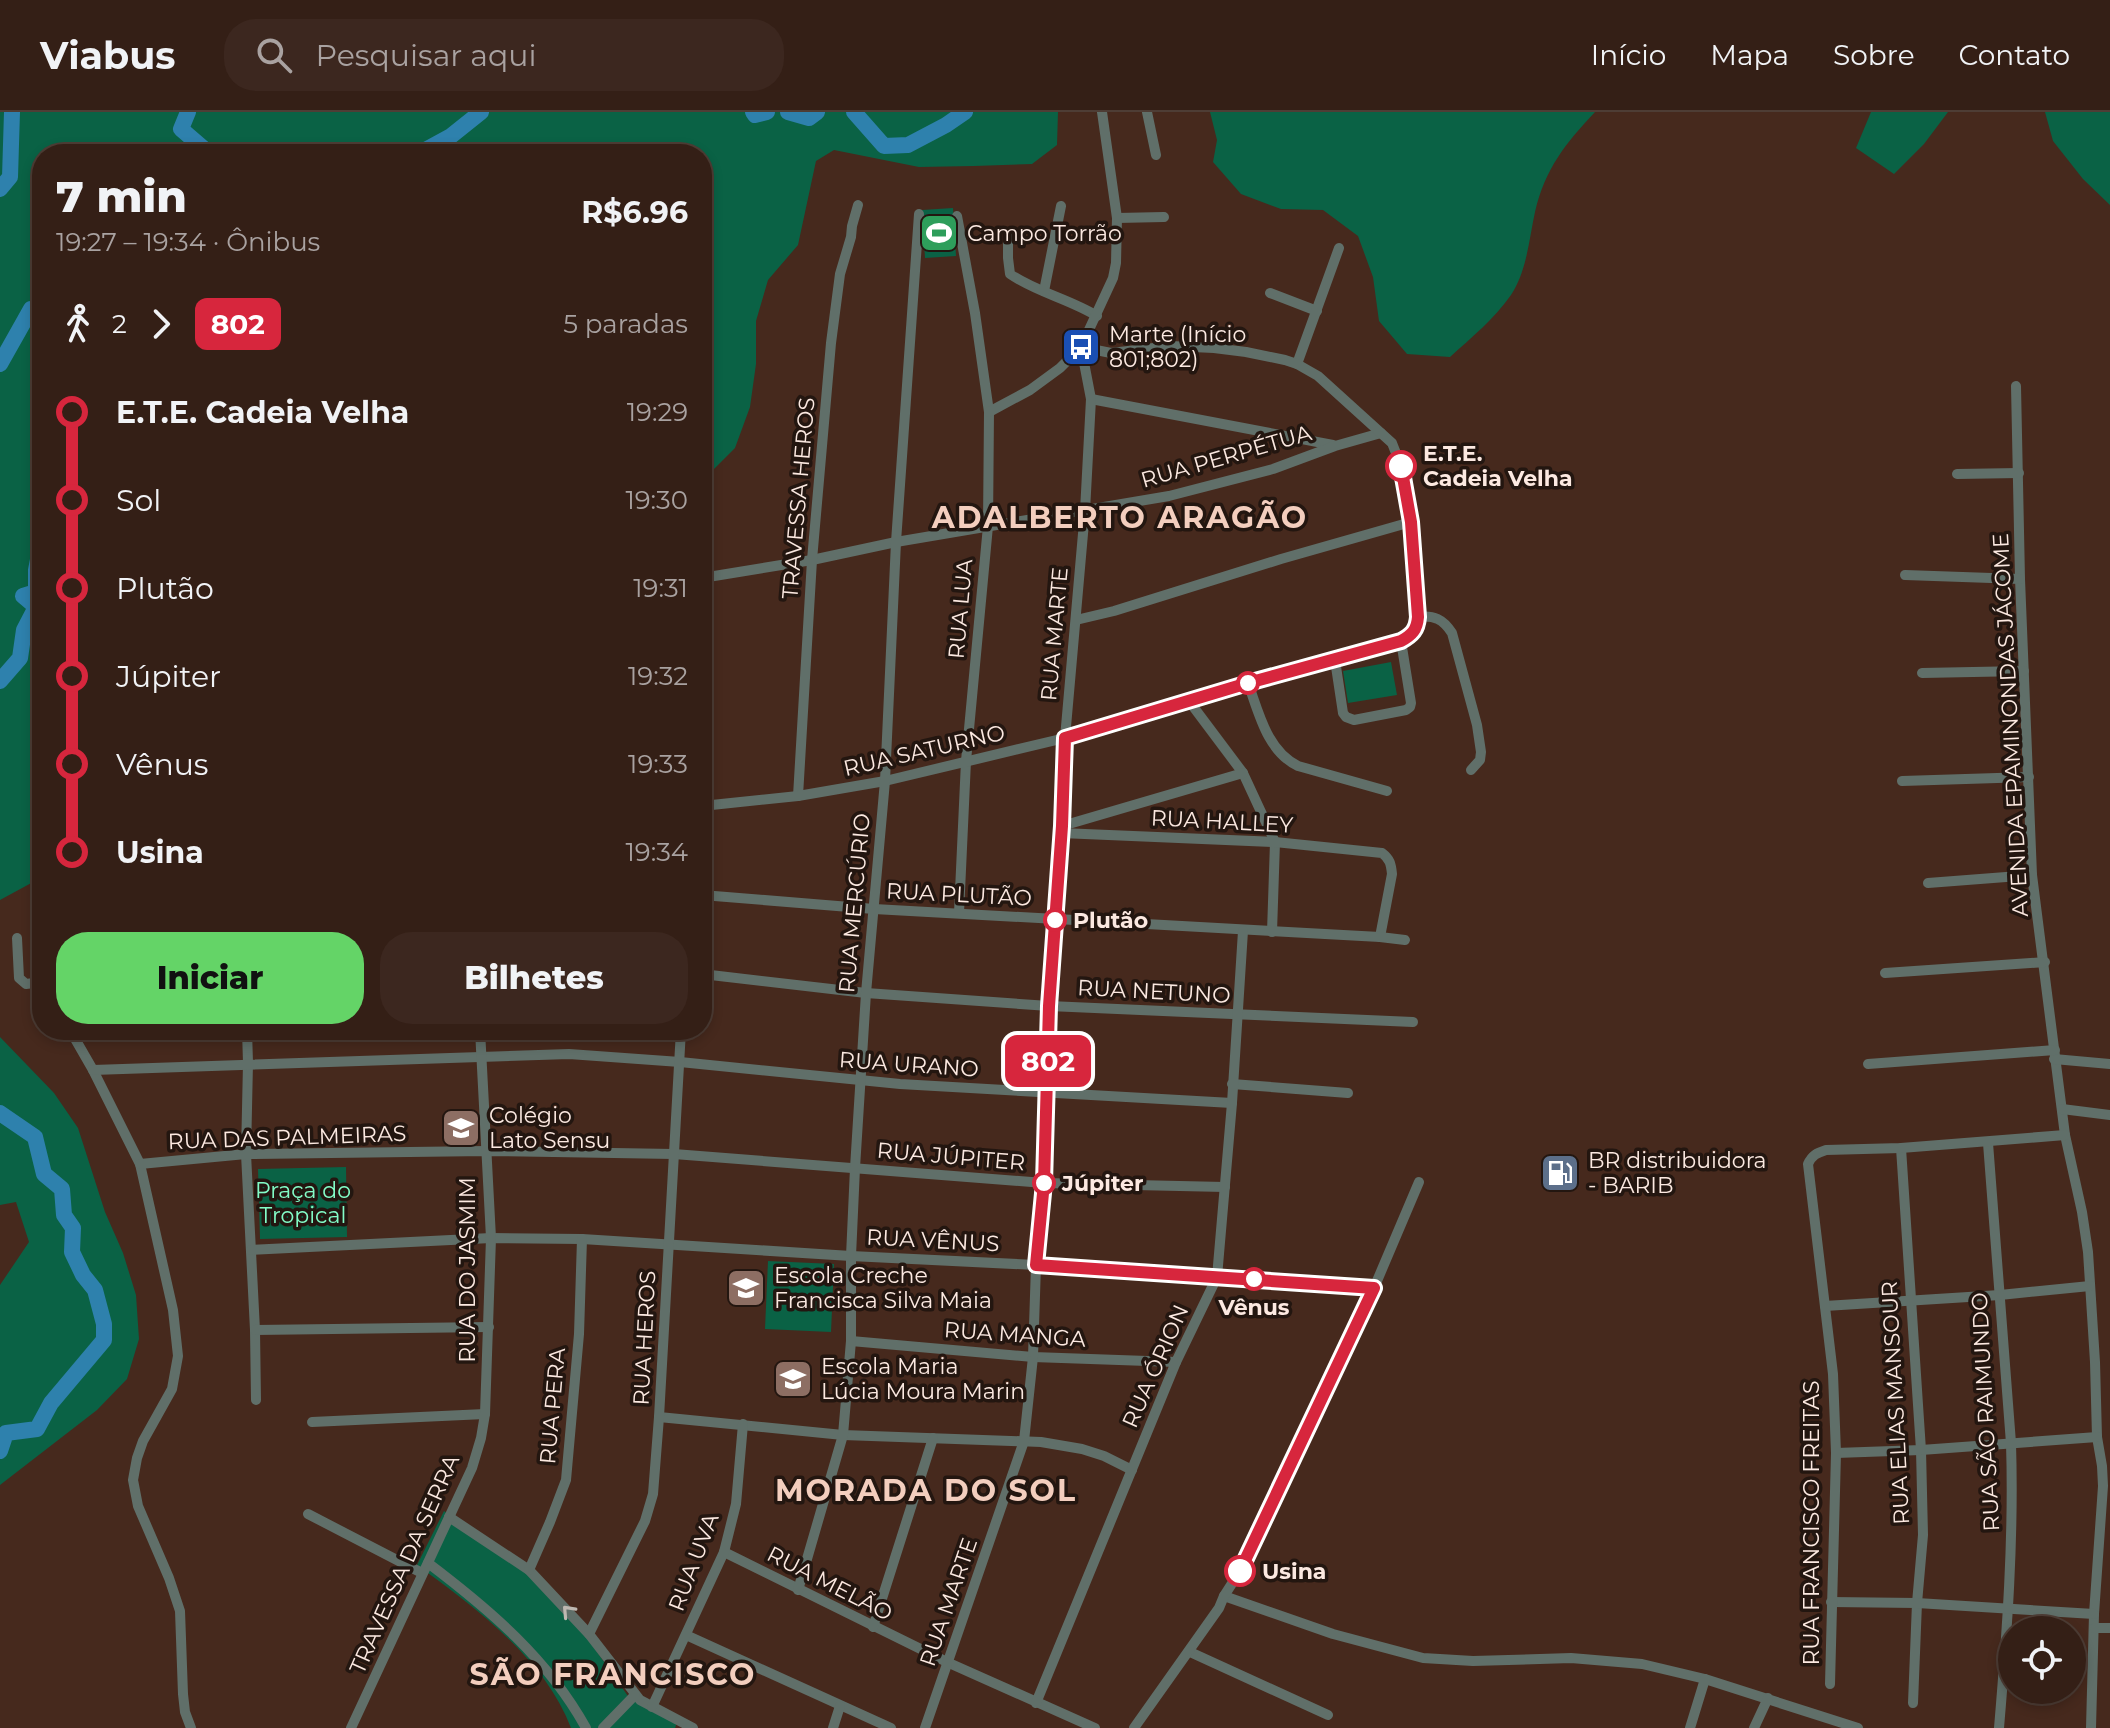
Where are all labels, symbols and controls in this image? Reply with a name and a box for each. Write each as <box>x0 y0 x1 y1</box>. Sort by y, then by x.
search box <box>224 19 784 91</box>
text: Viabus <box>40 32 176 79</box>
icon: search <box>252 33 296 77</box>
text: Pesquisar aqui <box>316 37 537 74</box>
text: Início <box>1591 38 1666 72</box>
text: Mapa <box>1710 38 1789 72</box>
text: Sobre <box>1833 38 1915 72</box>
text: Contato <box>1959 38 2070 72</box>
text: 7 min <box>56 169 187 223</box>
text: R$6.96 <box>581 194 688 231</box>
sports icon: Campo Torrão <box>918 212 960 254</box>
place label: Campo Torrão <box>967 220 1122 247</box>
text: 19:27 – 19:34 · Ônibus <box>56 226 320 258</box>
icon: walk <box>56 302 100 346</box>
icon: forward <box>139 302 183 346</box>
text: 802 <box>211 307 265 341</box>
text: 2 <box>112 308 127 340</box>
text: 5 paradas <box>563 308 688 340</box>
place label: Marte (Início 801;802) <box>1109 321 1246 373</box>
bus stop icon: Marte (Início 801;802) <box>1060 326 1102 368</box>
text: E.T.E. Cadeia Velha <box>116 394 409 431</box>
text: 19:29 <box>627 396 688 428</box>
street label: TRAVESSA HEROS <box>776 396 821 600</box>
street label: RUA PERPÉTUA <box>1138 419 1315 494</box>
place label: E.T.E. Cadeia Velha <box>1423 440 1573 492</box>
marker: E.T.E. Cadeia Velha <box>1386 451 1416 481</box>
text: Sol <box>116 482 161 519</box>
text: 19:30 <box>625 484 688 516</box>
district label: ADALBERTO ARAGÃO <box>931 499 1308 536</box>
street label: AVENIDA EPAMINONDAS JÁCOME <box>1987 532 2034 918</box>
street label: RUA LUA <box>943 558 978 660</box>
street label: RUA MARTE <box>1035 566 1074 702</box>
text: Plutão <box>116 570 214 607</box>
text: 19:31 <box>633 572 688 604</box>
text: Júpiter <box>116 658 221 695</box>
text: 19:32 <box>628 660 688 692</box>
unlabelled marker <box>1237 672 1259 694</box>
street label: RUA SATURNO <box>841 719 1008 782</box>
text: Vênus <box>116 746 209 783</box>
text: 19:33 <box>628 748 688 780</box>
street label: RUA HALLEY <box>1150 804 1294 839</box>
street label: RUA MERCÚRIO <box>833 812 876 994</box>
text: Usina <box>116 834 204 871</box>
text: 19:34 <box>625 836 688 868</box>
street label: RUA PLUTÃO <box>885 877 1032 912</box>
place label: Plutão <box>1073 907 1148 934</box>
marker: Plutão <box>1044 909 1066 931</box>
button: Iniciar <box>56 932 364 1024</box>
button: Bilhetes <box>380 932 688 1024</box>
street label: RUA NETUNO <box>1077 974 1231 1009</box>
line badge: 802 <box>1002 1035 1094 1087</box>
text: 802 <box>1021 1044 1075 1078</box>
street label: RUA URANO <box>838 1046 980 1083</box>
place label: Colégio Lato Sensu <box>489 1102 610 1154</box>
school or university icon: Colégio Lato Sensu <box>440 1107 482 1149</box>
street label: RUA DAS PALMEIRAS <box>167 1120 407 1155</box>
street label: RUA JÚPITER <box>876 1137 1026 1176</box>
place label: BR distribuidora - BARIB <box>1588 1147 1767 1199</box>
fuel station icon: BR distribuidora - BARIB <box>1539 1152 1581 1194</box>
place label: Júpiter <box>1061 1170 1143 1197</box>
marker: Júpiter <box>1033 1172 1055 1194</box>
park label: Praça do Tropical <box>255 1177 351 1229</box>
street label: RUA DO JASMIM <box>454 1177 481 1363</box>
street label: RUA VÊNUS <box>866 1224 1000 1257</box>
place label: Escola Creche Francisca Silva Maia <box>774 1262 992 1314</box>
school or university icon: Escola Creche Francisca Silva Maia <box>725 1267 767 1309</box>
marker: Vênus <box>1243 1268 1265 1290</box>
street label: RUA HEROS <box>627 1270 662 1406</box>
street label: RUA ELIAS MANSOUR <box>1876 1280 1915 1525</box>
street label: RUA SÃO RAIMUNDO <box>1966 1292 2005 1532</box>
place label: Vênus <box>1217 1294 1290 1321</box>
street label: RUA ÓRION <box>1116 1300 1195 1432</box>
street label: RUA MANGA <box>943 1316 1087 1353</box>
street label: RUA PERA <box>534 1347 571 1465</box>
place label: Escola Maria Lúcia Moura Marin <box>821 1353 1025 1405</box>
school or university icon: Escola Maria Lúcia Moura Marin <box>772 1358 814 1400</box>
street label: RUA FRANCISCO FREITAS <box>1798 1380 1825 1666</box>
street label: TRAVESSA DA SERRA <box>344 1450 465 1678</box>
district label: MORADA DO SOL <box>775 1472 1077 1509</box>
street label: RUA UVA <box>663 1509 724 1615</box>
street label: RUA MARTE <box>914 1534 983 1670</box>
street label: RUA MELÃO <box>762 1540 897 1627</box>
marker: Usina <box>1225 1556 1255 1586</box>
place label: Usina <box>1262 1558 1326 1585</box>
one-way arrow <box>564 1606 578 1621</box>
map controls <box>1998 1616 2086 1704</box>
button: locate <box>1998 1616 2086 1704</box>
district label: SÃO FRANCISCO <box>470 1656 756 1693</box>

